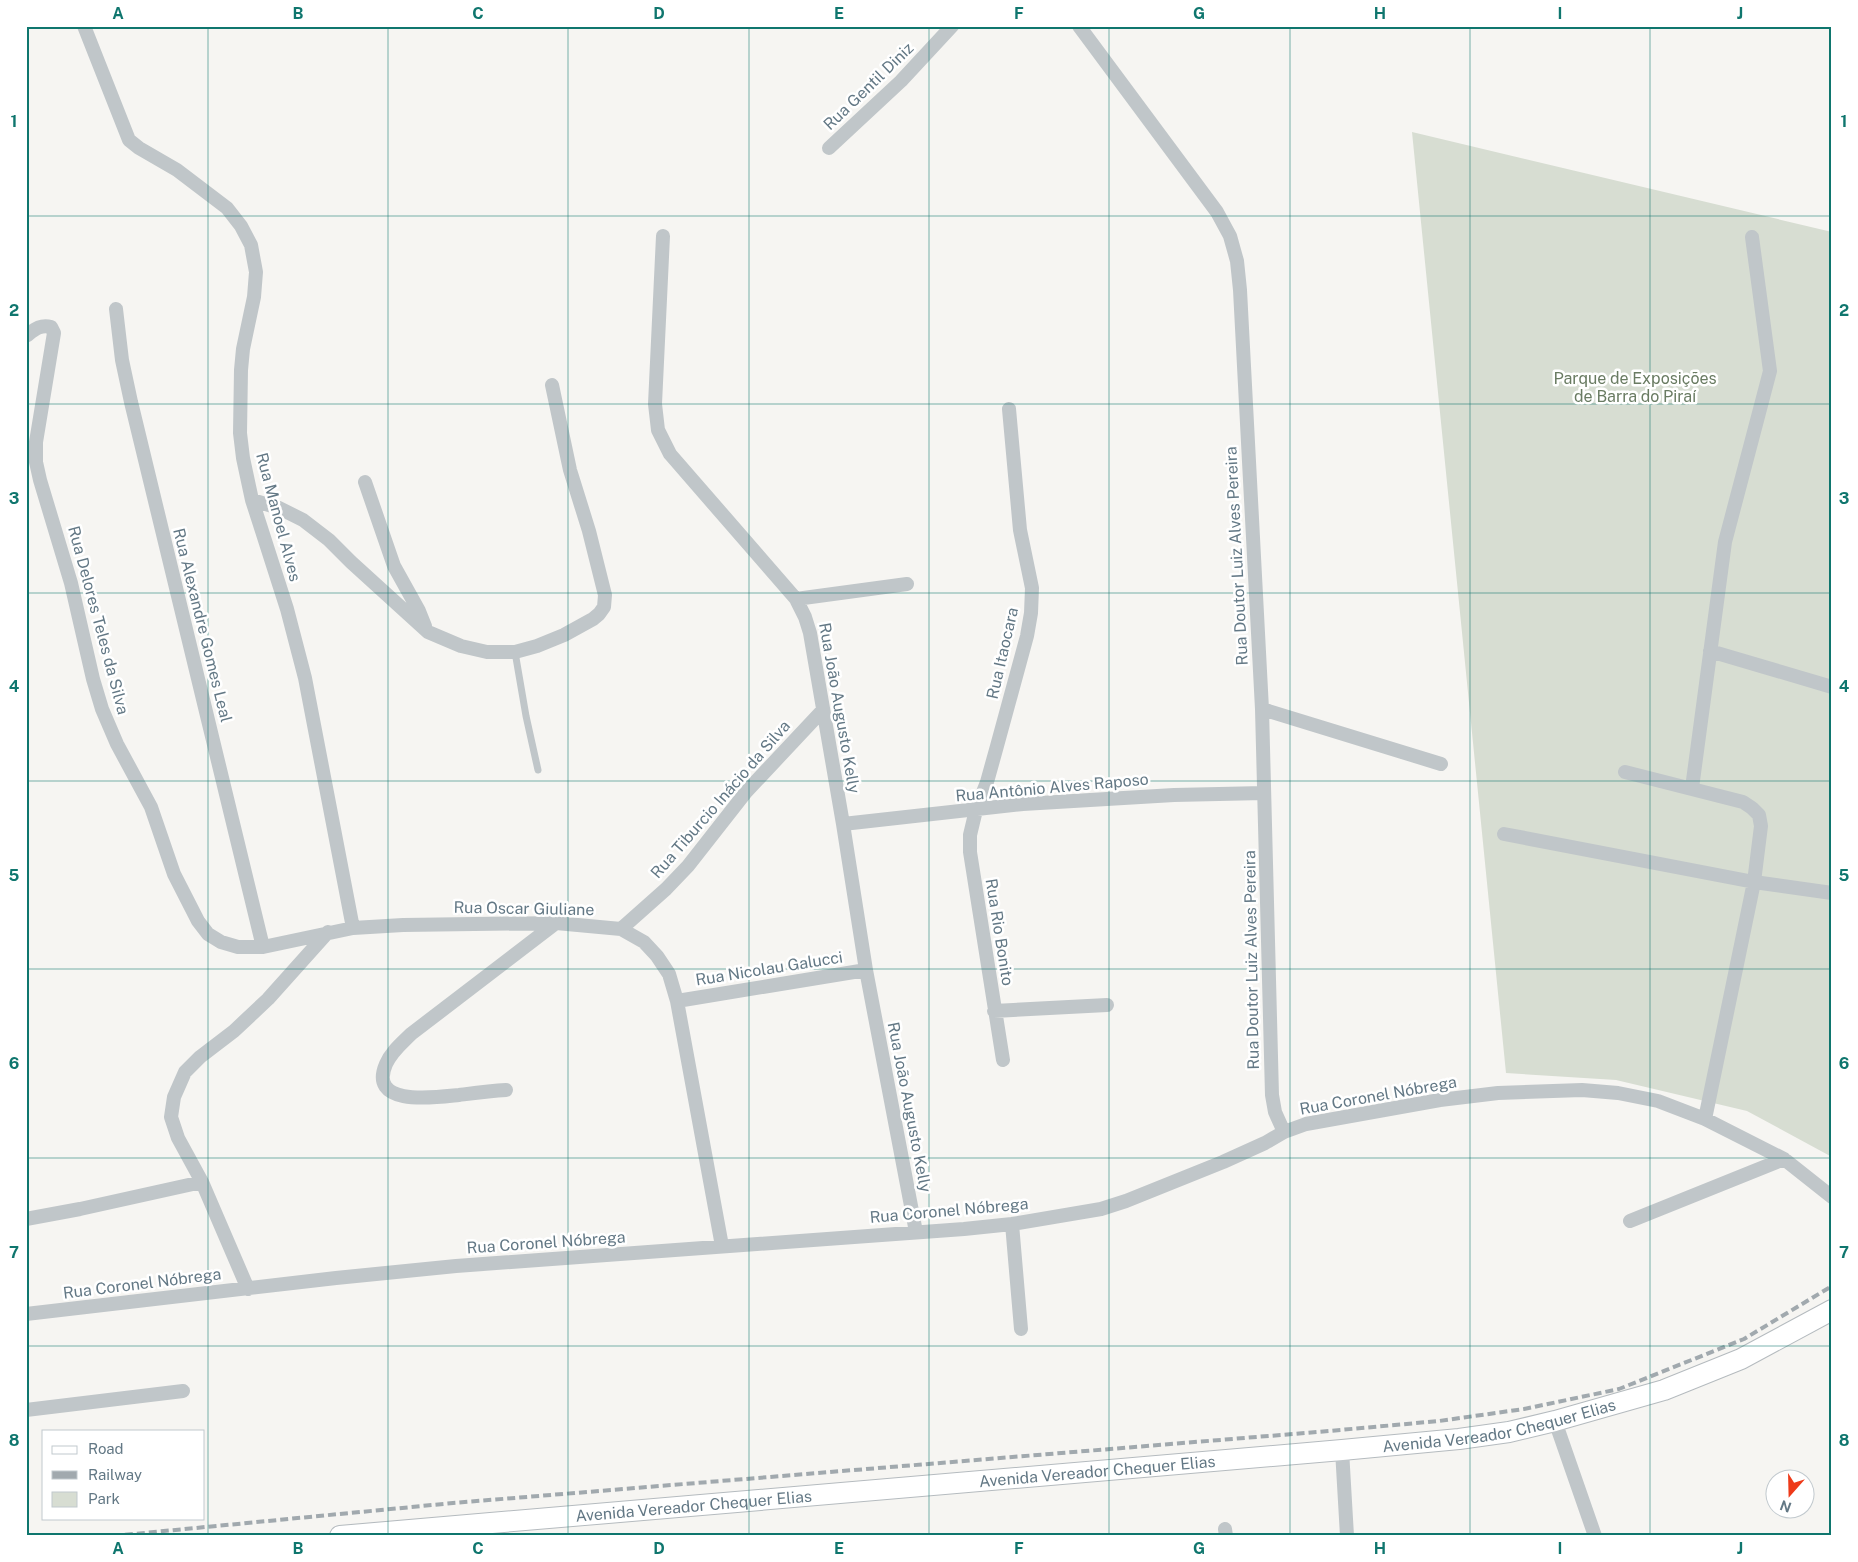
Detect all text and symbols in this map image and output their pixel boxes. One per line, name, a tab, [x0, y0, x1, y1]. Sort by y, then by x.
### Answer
text: A	[112, 4, 124, 23]
text: B	[293, 4, 304, 23]
text: C	[472, 4, 484, 23]
text: D	[653, 4, 665, 23]
text: E	[834, 4, 844, 23]
text: F	[1014, 4, 1024, 23]
text: G	[1193, 4, 1205, 23]
text: H	[1374, 4, 1386, 23]
text: I	[1558, 4, 1562, 23]
text: J	[1737, 4, 1743, 23]
street label: Rua Gentil Diniz	[819, 39, 917, 134]
text: 1	[11, 112, 17, 131]
text: 1	[1841, 112, 1847, 131]
text: 2	[9, 301, 19, 320]
text: 2	[1839, 301, 1849, 320]
park label: Parque de Exposições de Barra do Piraí	[1553, 369, 1717, 406]
street label: Rua Doutor Luiz Alves Pereira	[1221, 446, 1252, 666]
street label: Rua Manoel Alves	[252, 451, 305, 584]
text: 3	[9, 489, 19, 508]
text: 3	[1839, 489, 1849, 508]
street label: Rua Delores Teles da Silva	[64, 524, 133, 716]
street label: Rua Alexandre Gomes Leal	[169, 526, 236, 724]
street label: Rua Itaocara	[983, 605, 1022, 701]
street label: Rua João Augusto Kelly	[815, 621, 864, 795]
text: 4	[9, 677, 20, 696]
text: 4	[1839, 677, 1850, 696]
street label: Rua Tiburcio Inácio da Silva	[647, 717, 794, 882]
street label: Rua Antônio Alves Raposo	[955, 770, 1149, 805]
street label: Rua Doutor Luiz Alves Pereira	[1240, 850, 1263, 1070]
text: 5	[9, 866, 20, 885]
text: 5	[1839, 866, 1850, 885]
street label: Rua Rio Bonito	[982, 877, 1017, 987]
street label: Rua Oscar Giuliane	[453, 898, 595, 919]
street label: Rua Nicolau Galucci	[694, 947, 844, 990]
street label: Rua João Augusto Kelly	[884, 1020, 935, 1194]
text: 6	[9, 1054, 19, 1073]
text: 6	[1839, 1054, 1849, 1073]
street label: Rua Coronel Nóbrega	[1298, 1072, 1458, 1119]
street label: Rua Coronel Nóbrega	[869, 1194, 1029, 1227]
street label: Rua Coronel Nóbrega	[466, 1227, 626, 1258]
text: 7	[9, 1243, 19, 1262]
text: 7	[1839, 1243, 1849, 1262]
street label: Rua Coronel Nóbrega	[62, 1264, 222, 1303]
street label: Avenida Vereador Chequer Elias	[1382, 1395, 1618, 1456]
legend	[42, 1430, 205, 1520]
text: 8	[9, 1431, 20, 1450]
text: 8	[1839, 1431, 1850, 1450]
text: Road	[88, 1440, 124, 1457]
street label: Avenida Vereador Chequer Elias	[978, 1452, 1216, 1491]
text: Railway	[88, 1466, 142, 1483]
north arrow	[1766, 1470, 1816, 1520]
street label: Avenida Vereador Chequer Elias	[575, 1487, 813, 1526]
text: Park	[88, 1490, 120, 1507]
text: N	[1778, 1497, 1793, 1516]
text: A	[112, 1539, 124, 1558]
text: B	[293, 1539, 304, 1558]
text: C	[472, 1539, 484, 1558]
text: D	[653, 1539, 665, 1558]
text: E	[834, 1539, 844, 1558]
text: F	[1014, 1539, 1024, 1558]
text: G	[1193, 1539, 1205, 1558]
text: H	[1374, 1539, 1386, 1558]
text: I	[1558, 1539, 1562, 1558]
text: J	[1737, 1539, 1743, 1558]

